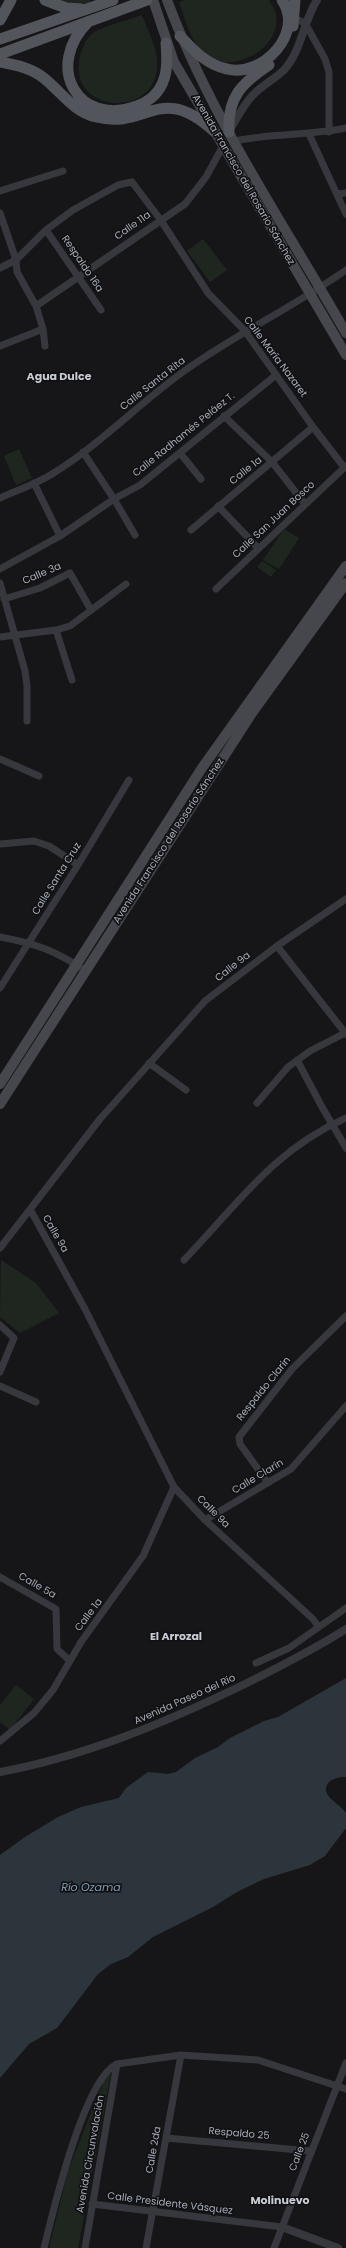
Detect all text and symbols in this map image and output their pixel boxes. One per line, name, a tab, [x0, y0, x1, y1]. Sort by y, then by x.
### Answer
street label: Avenida Francisco del Rosario Sánchez	[189, 93, 297, 267]
street label: Calle 11a	[113, 209, 153, 243]
street label: Respaldo 16a	[59, 233, 105, 295]
street label: Calle María Nazaret	[241, 314, 309, 400]
street label: Calle Santa Rita	[118, 355, 188, 413]
district label: Agua Dulce	[27, 370, 91, 384]
street label: Calle Radhamés Peláez T.	[131, 390, 237, 480]
street label: Calle 1a	[227, 454, 265, 488]
street label: Calle San Juan Bosco	[231, 479, 317, 561]
street label: Calle 3a	[21, 560, 63, 588]
street label: Avenida Francisco del Rosario Sánchez	[111, 756, 227, 926]
street label: Calle Santa Cruz	[30, 841, 84, 917]
street label: Calle 9a	[213, 950, 253, 984]
street label: Calle 9a	[39, 1213, 71, 1255]
street label: Respaldo Clarin	[235, 1355, 293, 1423]
street label: Calle Clarín	[230, 1457, 286, 1497]
street label: Calle 9a	[194, 1493, 232, 1531]
street label: Calle 5a	[16, 1570, 58, 1602]
street label: Calle 1a	[73, 1596, 105, 1634]
district label: El Arrozal	[150, 1630, 202, 1644]
street label: Avenida Paseo del Río	[132, 1672, 238, 1728]
water label: Río Ozama	[61, 1881, 121, 1895]
street label: Avenida Circunvalación	[75, 2094, 107, 2214]
street label: Respaldo 25	[208, 2125, 270, 2143]
street label: Calle 2da	[144, 2126, 164, 2174]
street label: Calle 25	[287, 2131, 313, 2173]
street label: Calle Presidente Vásquez	[107, 2190, 233, 2218]
district label: Molinuevo	[250, 2194, 310, 2208]

